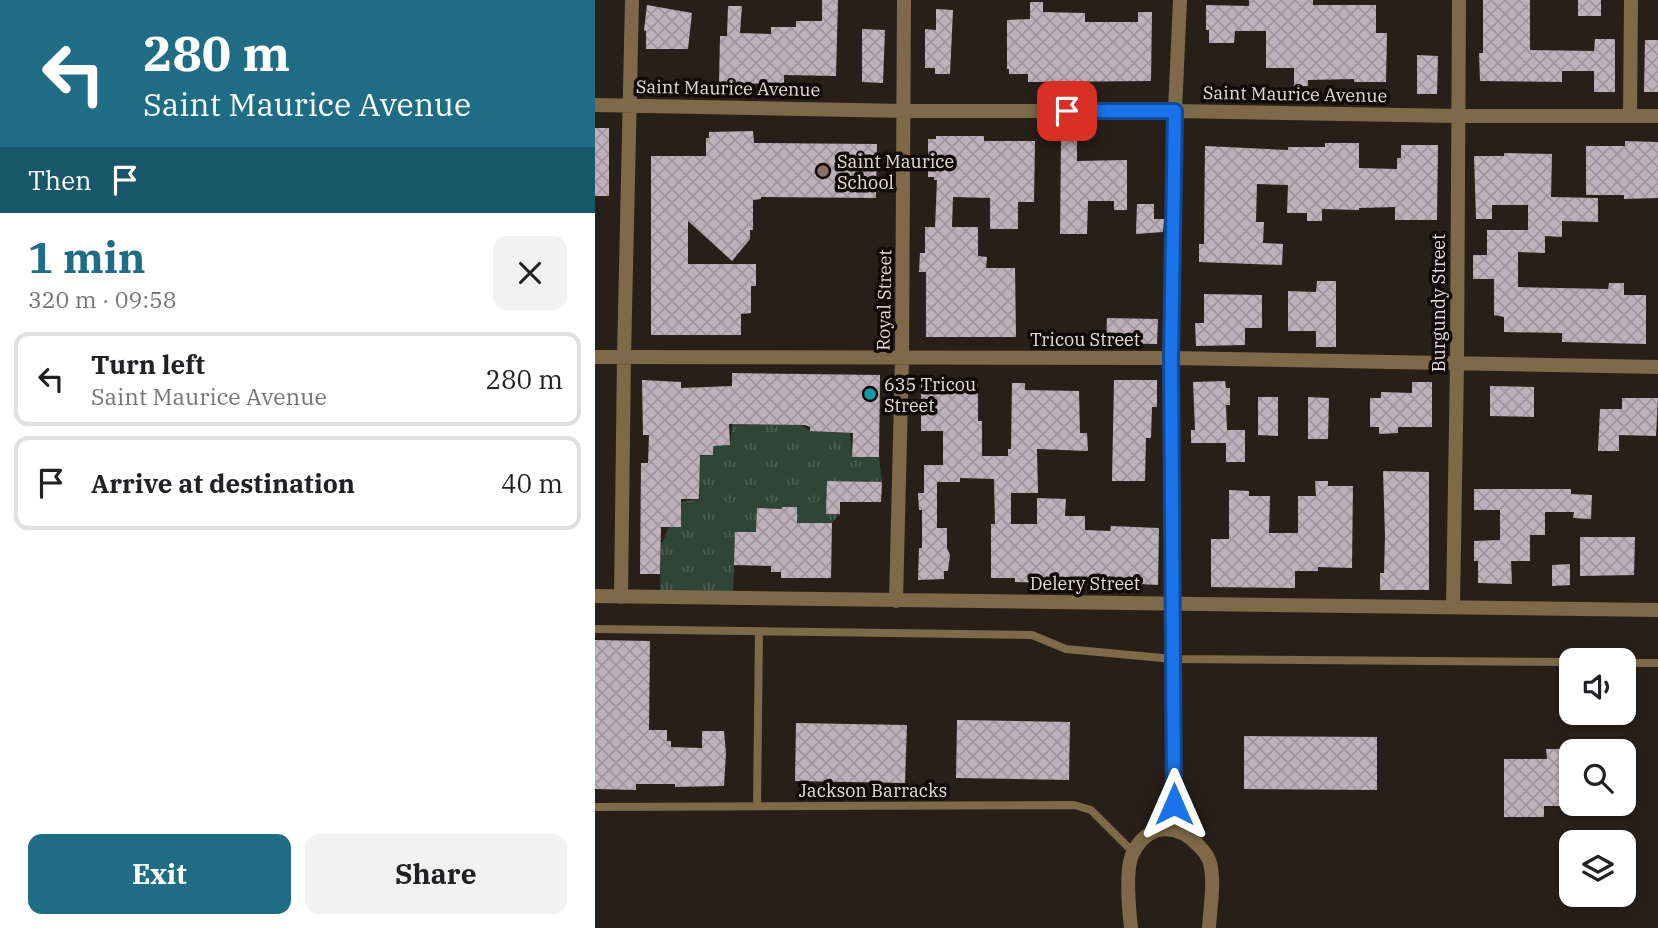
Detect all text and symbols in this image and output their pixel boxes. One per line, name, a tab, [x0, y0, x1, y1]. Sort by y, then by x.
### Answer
text: 280 m	[143, 21, 290, 84]
icon: left	[28, 28, 119, 119]
street label: Saint Maurice Avenue	[636, 75, 820, 101]
pin	[1037, 81, 1097, 141]
street label: Saint Maurice Avenue	[1203, 81, 1387, 107]
text: Saint Maurice Avenue	[143, 83, 471, 125]
icon: arrive	[1048, 92, 1086, 130]
place label: Saint Maurice School	[837, 150, 954, 194]
icon: arrive	[106, 161, 144, 199]
text: Then	[28, 163, 92, 197]
marker: Saint Maurice School	[815, 163, 831, 179]
text: 1 min	[28, 230, 146, 285]
street label: Burgundy Street	[1427, 234, 1450, 372]
button: close	[493, 236, 567, 310]
street label: Royal Street	[872, 249, 896, 351]
text: 320 m · 09:58	[28, 284, 177, 314]
street label: Tricou Street	[1030, 328, 1140, 351]
text: Turn left	[91, 347, 205, 381]
icon: left	[32, 360, 70, 398]
text: 280 m	[485, 362, 563, 396]
place label: 635 Tricou Street	[884, 373, 976, 417]
text: Saint Maurice Avenue	[91, 381, 327, 411]
marker: 635 Tricou Street	[862, 386, 878, 402]
icon: arrive	[32, 464, 70, 502]
text: Arrive at destination	[91, 466, 355, 500]
text: 40 m	[501, 466, 563, 500]
street label: Delery Street	[1030, 572, 1140, 595]
map controls	[1559, 648, 1636, 907]
button: sound	[1559, 648, 1636, 725]
button: search	[1559, 739, 1636, 816]
position arrow	[1137, 767, 1211, 841]
street label: Jackson Barracks	[799, 779, 947, 802]
button: layers	[1559, 830, 1636, 907]
button: Exit	[28, 834, 291, 914]
button: Share	[305, 834, 567, 914]

